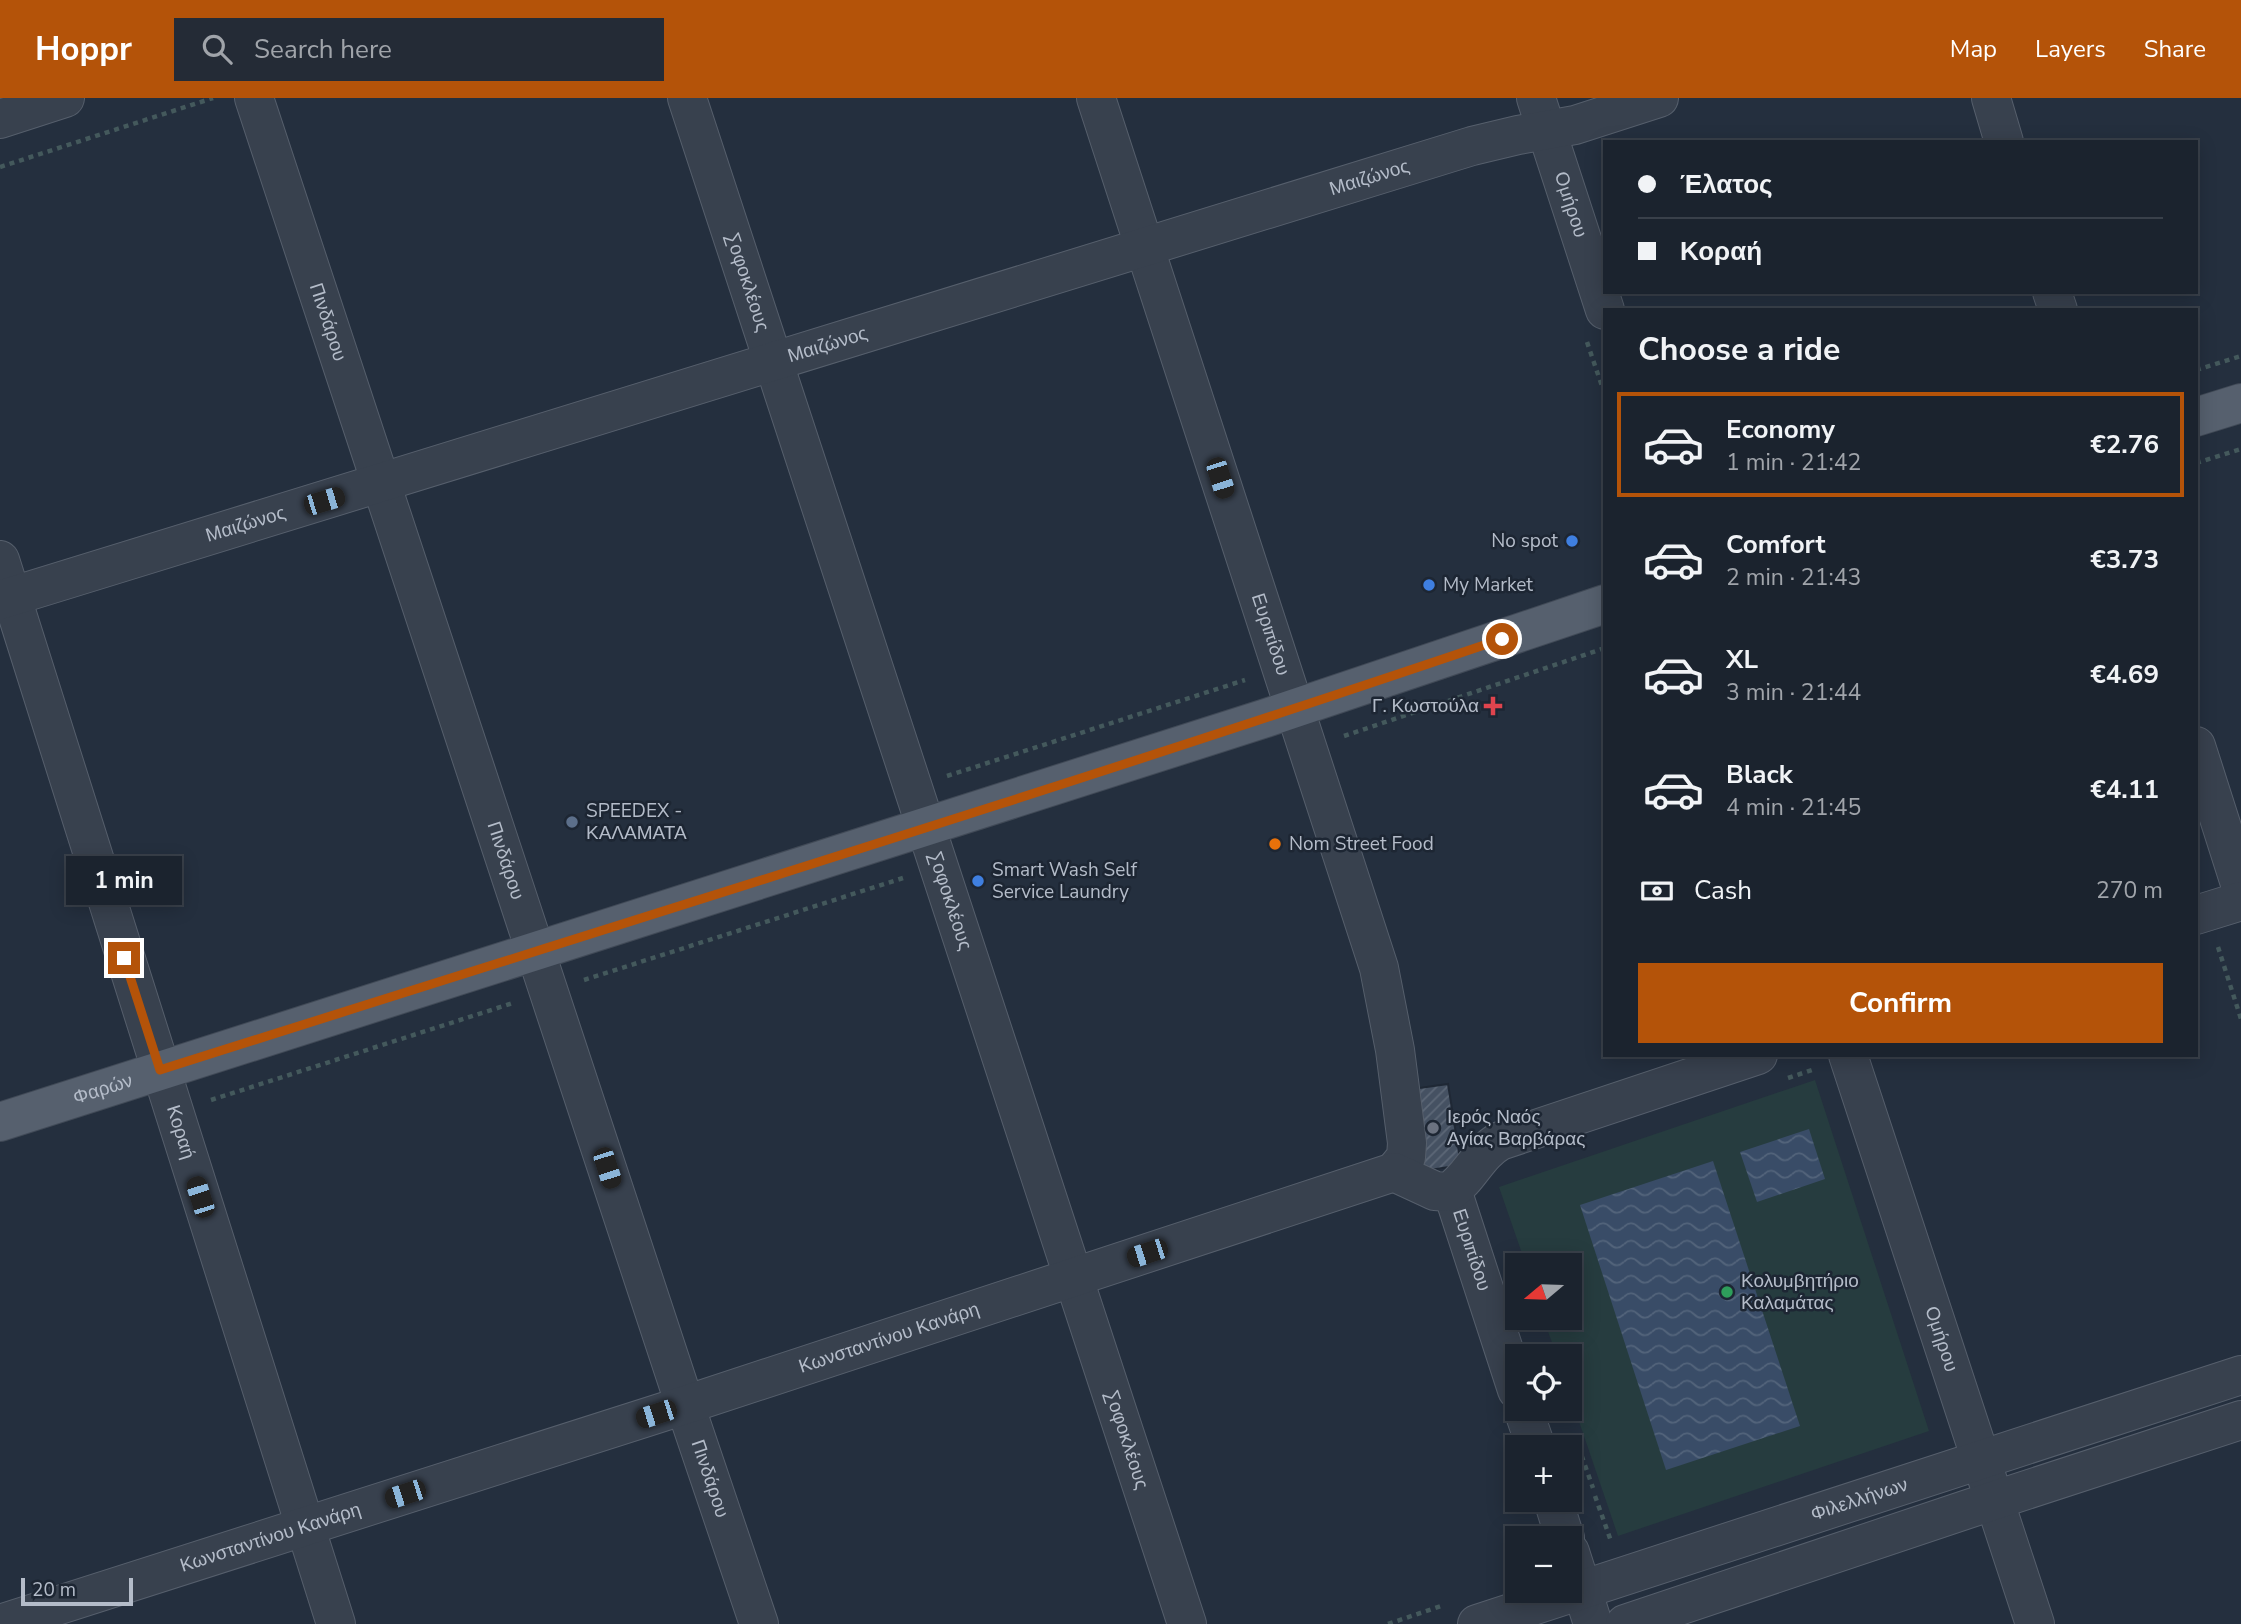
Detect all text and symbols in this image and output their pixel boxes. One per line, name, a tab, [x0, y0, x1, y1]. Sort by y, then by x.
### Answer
search box	[174, 18, 664, 81]
text: Hoppr	[35, 27, 132, 72]
icon: search	[198, 30, 236, 68]
text: Search here	[254, 32, 392, 67]
text: Map	[1950, 33, 1997, 65]
text: Layers	[2035, 33, 2106, 65]
text: Share	[2144, 33, 2206, 65]
street label: Μαιζώνος	[1326, 153, 1412, 202]
text: Έλατος	[1680, 167, 1773, 202]
street label: Ομήρου	[1548, 168, 1594, 241]
street label: Σοφοκλέους	[719, 230, 776, 335]
text: Κοραή	[1680, 234, 1762, 269]
street label: Πινδάρου	[303, 280, 353, 365]
street label: Μαιζώνος	[784, 320, 871, 369]
text: Choose a ride	[1638, 328, 1840, 371]
text: Economy	[1726, 412, 1835, 447]
icon: car	[1642, 413, 1705, 476]
text: €2.76	[2090, 427, 2159, 462]
text: 1 min · 21:42	[1726, 447, 1861, 478]
car	[1204, 455, 1237, 501]
car	[301, 485, 348, 517]
street label: Μαιζώνος	[202, 500, 289, 549]
text: Comfort	[1726, 527, 1826, 562]
place label: No spot	[1491, 528, 1558, 554]
icon: car	[1642, 528, 1705, 591]
marker: No spot	[1564, 533, 1580, 549]
text: €3.73	[2090, 542, 2159, 577]
text: 2 min · 21:43	[1726, 562, 1861, 593]
place label: My Market	[1443, 572, 1533, 598]
marker: My Market	[1421, 577, 1437, 593]
street label: Ευριπίδου	[1245, 590, 1296, 679]
route start	[1486, 623, 1518, 655]
text: XL	[1726, 642, 1758, 677]
icon: car	[1642, 643, 1705, 706]
text: €4.69	[2090, 657, 2159, 692]
text: 3 min · 21:44	[1726, 677, 1861, 708]
place label: Γ. Κωστούλα	[1372, 693, 1479, 719]
marker: Γ. Κωστούλα	[1485, 698, 1501, 714]
text: Black	[1726, 757, 1793, 792]
icon: car	[1642, 758, 1705, 821]
text: €4.11	[2090, 772, 2159, 807]
text: 4 min · 21:45	[1726, 792, 1861, 823]
place label: SPEEDEX - ΚΑΛΑΜΑΤΑ	[586, 798, 687, 846]
marker: SPEEDEX - ΚΑΛΑΜΑΤΑ	[564, 814, 580, 830]
street label: Πινδάρου	[480, 818, 530, 903]
place label: Nom Street Food	[1289, 831, 1434, 857]
marker: Nom Street Food	[1267, 836, 1283, 852]
street label: Σοφοκλέους	[922, 848, 978, 954]
callout: 1 min	[66, 856, 182, 906]
place label: Smart Wash Self Service Laundry	[992, 857, 1138, 905]
text: 1 min	[94, 865, 154, 896]
icon: cash	[1638, 872, 1676, 910]
marker: Smart Wash Self Service Laundry	[970, 873, 986, 889]
text: Cash	[1694, 873, 1752, 908]
text: 270 m	[2096, 875, 2163, 906]
route end	[108, 942, 140, 974]
button: Confirm	[1638, 963, 2163, 1043]
street label: Φαρών	[70, 1067, 136, 1111]
street label: Κοραή	[160, 1102, 201, 1162]
place label: Ιερός Ναός Αγίας Βαρβάρας	[1447, 1104, 1585, 1152]
marker: Ιερός Ναός Αγίας Βαρβάρας	[1425, 1120, 1441, 1136]
car	[591, 1145, 624, 1191]
car	[184, 1174, 217, 1220]
street label: Ευριπίδου	[1446, 1205, 1497, 1294]
car	[1124, 1237, 1171, 1269]
north arrow	[1505, 1253, 1582, 1330]
map controls	[1505, 1253, 1582, 1603]
place label: Κολυμβητήριο Καλαμάτας	[1741, 1268, 1859, 1316]
marker: Κολυμβητήριο Καλαμάτας	[1719, 1284, 1735, 1300]
street label: Κωνσταντίνου Κανάρη	[795, 1296, 983, 1380]
street label: Ομήρου	[1918, 1303, 1964, 1375]
button: locate	[1505, 1344, 1582, 1421]
street label: Σοφοκλέους	[1098, 1387, 1155, 1493]
car	[633, 1398, 680, 1430]
button: +	[1505, 1435, 1582, 1512]
street label: Πινδάρου	[685, 1436, 735, 1521]
street label: Φιλελλήνων	[1807, 1471, 1911, 1527]
car	[382, 1478, 429, 1510]
street label: Κωνσταντίνου Κανάρη	[177, 1496, 364, 1579]
button: −	[1505, 1526, 1582, 1603]
scale bar	[21, 1575, 133, 1607]
text: 20 m	[32, 1577, 76, 1603]

